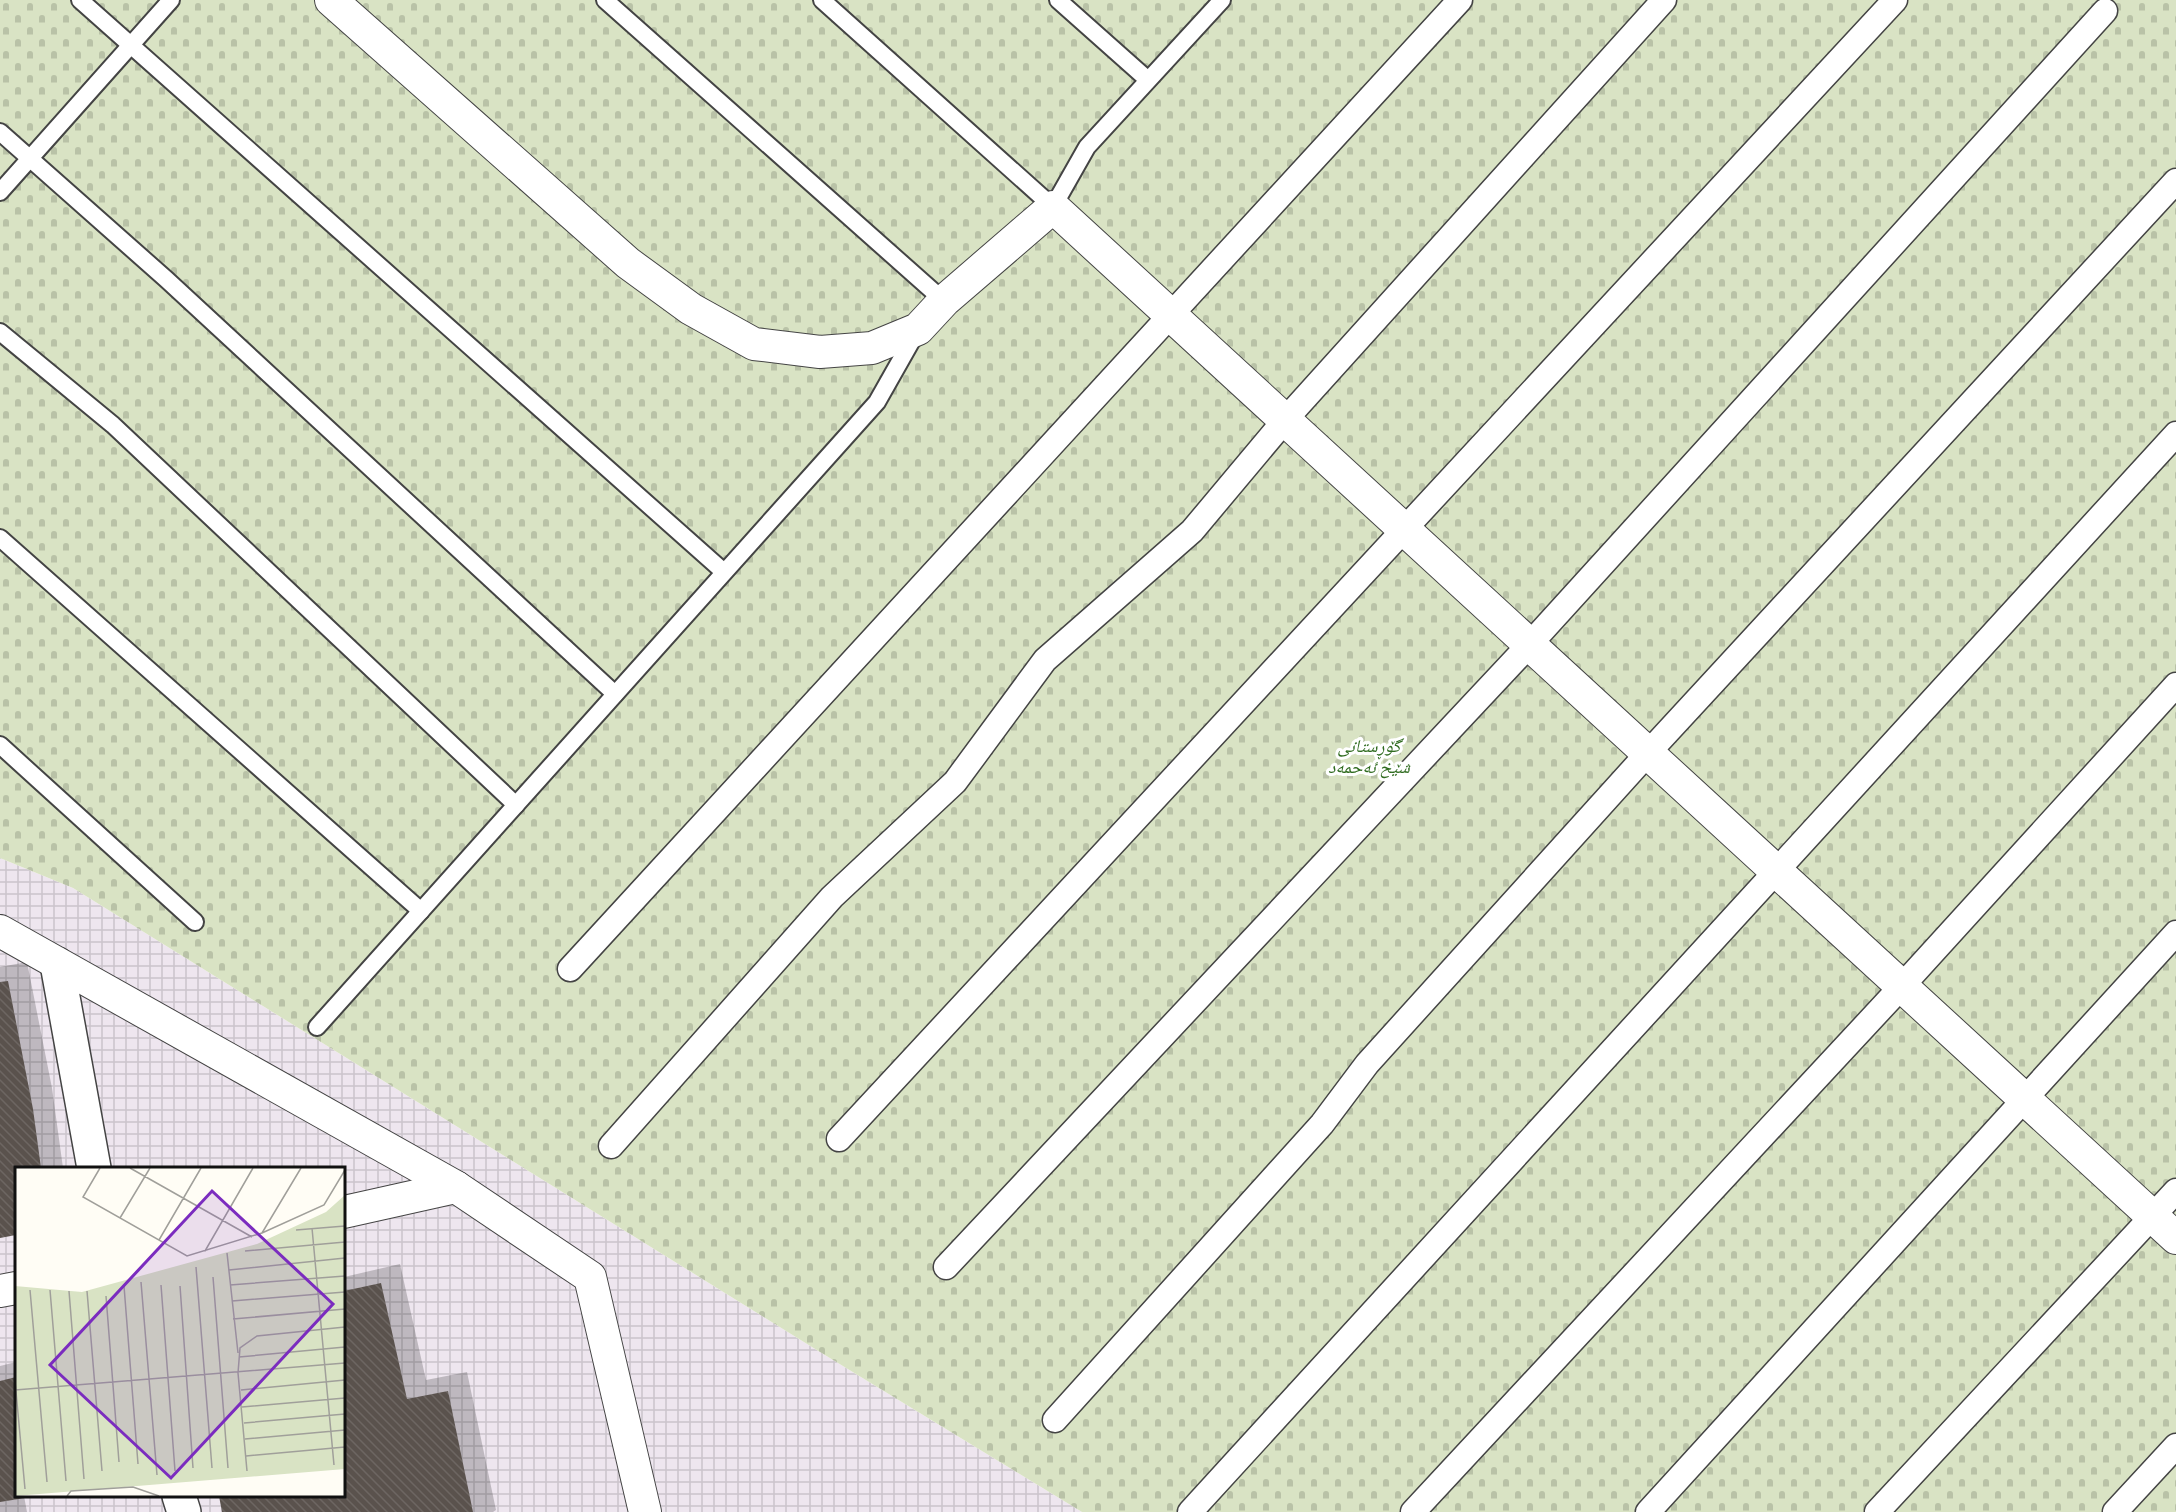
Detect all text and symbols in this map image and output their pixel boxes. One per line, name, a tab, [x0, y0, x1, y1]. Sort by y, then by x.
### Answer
park label: گۆڕستانی شێخ ئەحمەد	[1328, 735, 1411, 779]
inset map	[15, 1167, 345, 1497]

